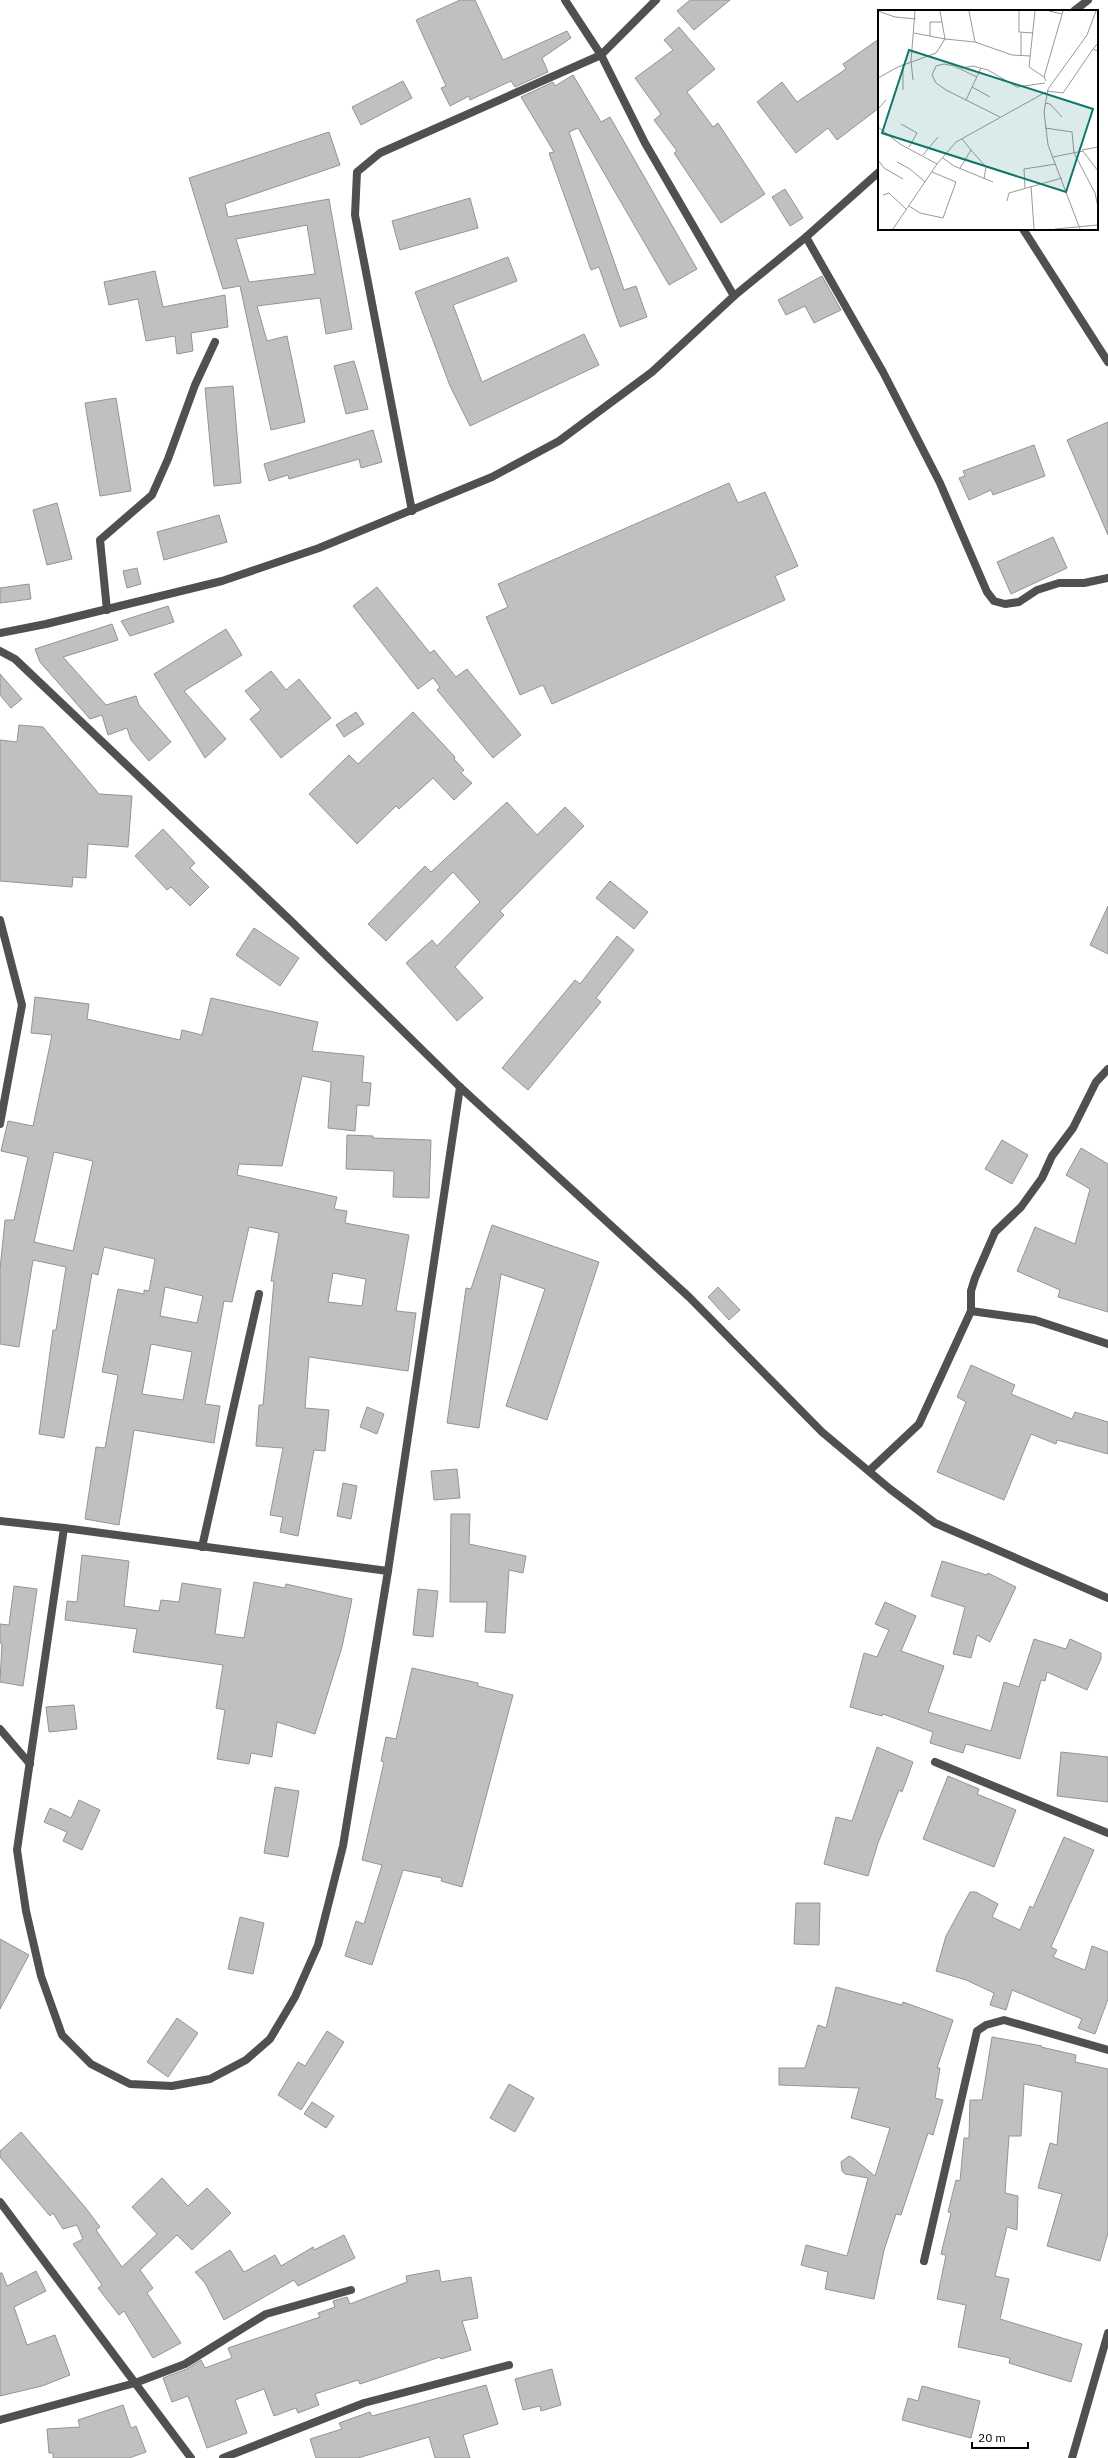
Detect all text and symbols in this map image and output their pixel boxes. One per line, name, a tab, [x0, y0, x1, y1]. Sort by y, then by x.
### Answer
inset map	[878, 10, 1098, 230]
scale bar	[972, 2424, 1028, 2450]
text: 20 m	[978, 2430, 1006, 2445]

